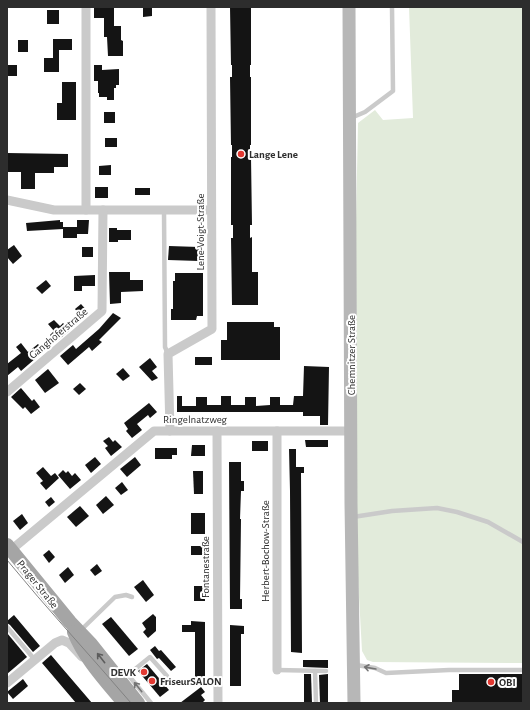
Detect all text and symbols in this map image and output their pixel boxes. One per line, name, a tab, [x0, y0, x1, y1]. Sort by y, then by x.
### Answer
marker: Lange Lene	[236, 149, 246, 159]
place label: Lange Lene	[249, 149, 298, 160]
street label: Lene-Voigt-Straße	[195, 194, 206, 271]
street label: Ganghoferstraße	[27, 306, 90, 361]
street label: Chemnitzer Straße	[346, 315, 357, 395]
street label: Ringelnatzweg	[163, 414, 228, 425]
street label: Herbert-Bochow-Straße	[260, 500, 271, 602]
street label: Fontanestraße	[200, 536, 211, 598]
street label: Prager Straße	[15, 558, 60, 610]
one-way arrow	[97, 652, 106, 663]
one-way arrow	[364, 663, 377, 671]
place label: DEVK	[110, 667, 137, 678]
marker: DEVK	[139, 667, 149, 677]
marker: FriseurSALON	[147, 676, 157, 686]
place label: FriseurSALON	[160, 676, 222, 687]
marker: OBI	[486, 677, 496, 687]
place label: OBI	[499, 677, 516, 688]
one-way arrow	[133, 682, 142, 692]

